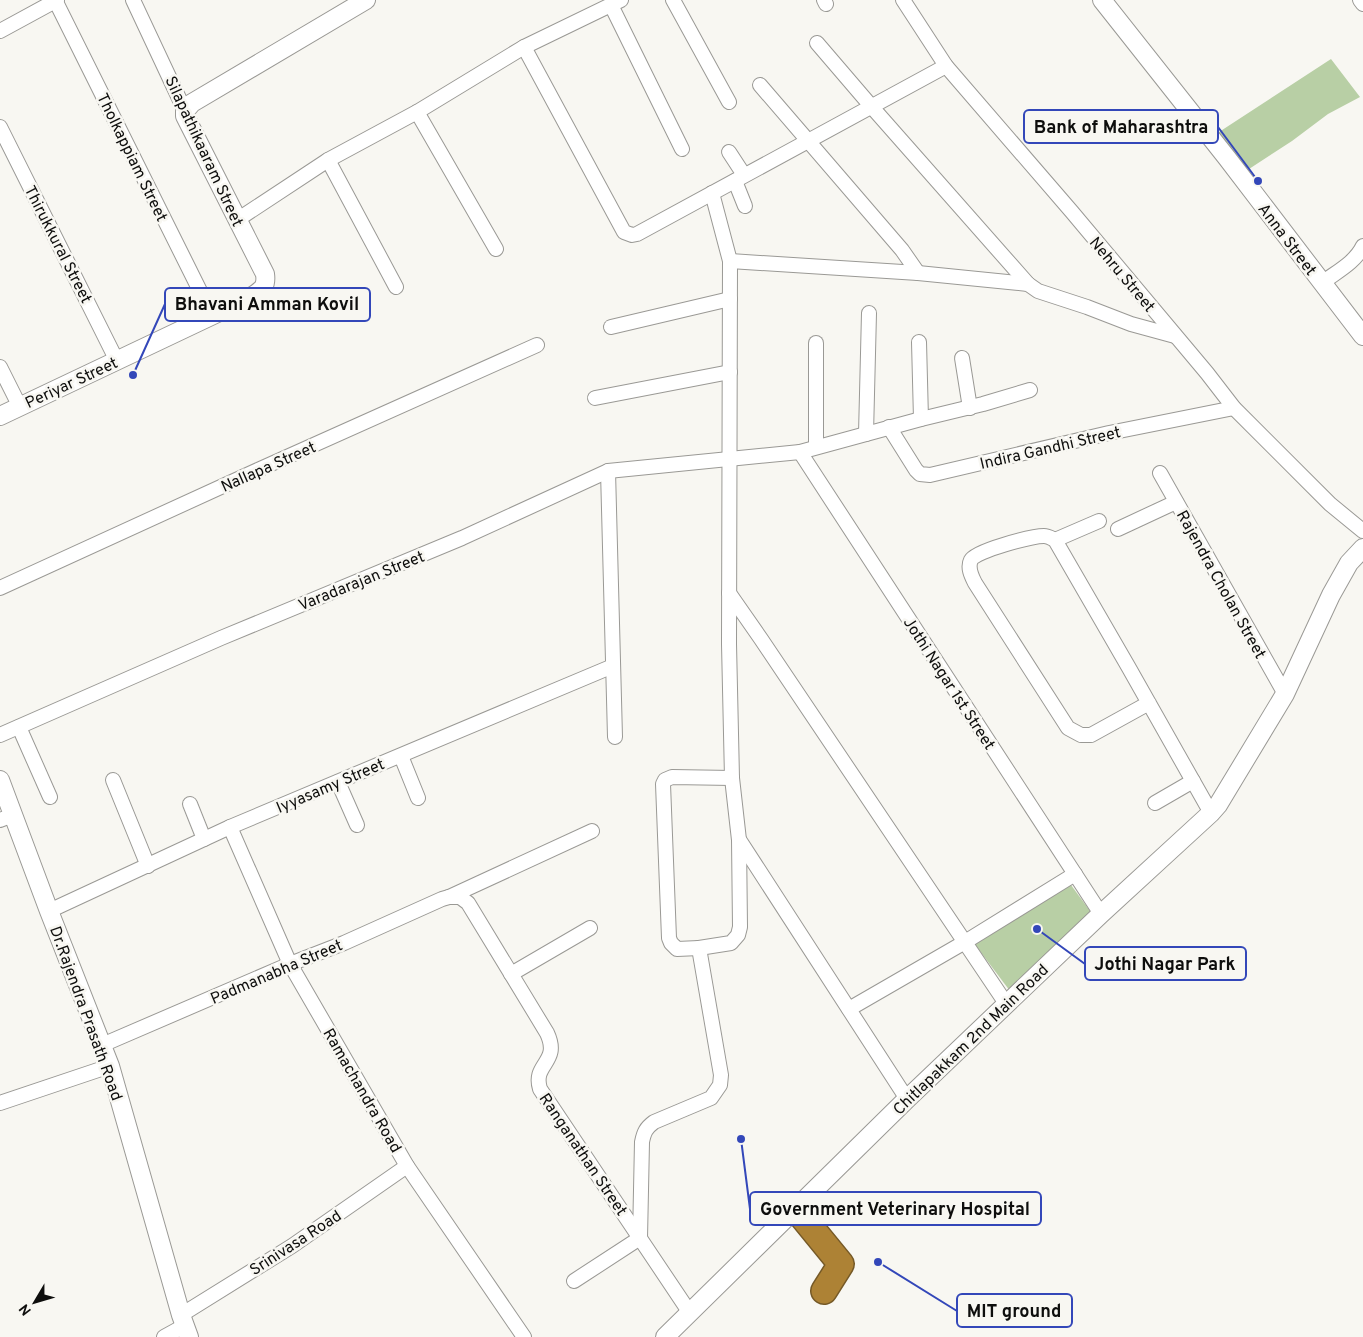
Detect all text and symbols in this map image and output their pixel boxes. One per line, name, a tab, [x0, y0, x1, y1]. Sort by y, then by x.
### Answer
street label: Silapathikaaram Street	[160, 73, 247, 230]
street label: Tholkappiam Street	[91, 90, 171, 225]
callout: Bank of Maharashtra	[1024, 110, 1218, 143]
text: Bank of Maharashtra	[1034, 117, 1208, 140]
street label: Thirukkural Street	[19, 183, 96, 307]
street label: Anna Street	[1253, 200, 1320, 280]
street label: Nehru Street	[1084, 234, 1159, 317]
callout: Bhavani Amman Kovil	[165, 288, 370, 321]
text: Bhavani Amman Kovil	[175, 294, 359, 317]
street label: Periyar Street	[22, 354, 121, 414]
street label: Indira Gandhi Street	[978, 423, 1123, 475]
street label: Nallapa Street	[218, 438, 319, 498]
street label: Rajendra Cholan Street	[1171, 507, 1269, 663]
street label: Varadarajan Street	[296, 547, 428, 616]
street label: Jothi Nagar 1st Street	[898, 614, 999, 754]
street label: Iyyasamy Street	[274, 755, 388, 819]
street label: Dr.Rajendra Prasath Road	[44, 924, 126, 1104]
street label: Padmanabha Street	[208, 936, 346, 1010]
callout: Jothi Nagar Park	[1085, 947, 1246, 980]
text: Jothi Nagar Park	[1094, 954, 1236, 977]
street label: Chitlapakkam 2nd Main Road	[889, 961, 1053, 1120]
street label: Ramachandra Road	[317, 1025, 405, 1157]
street label: Ranganathan Street	[534, 1090, 631, 1220]
callout: Government Veterinary Hospital	[750, 1192, 1041, 1225]
text: Government Veterinary Hospital	[760, 1199, 1030, 1222]
street label: Srinivasa Road	[246, 1207, 346, 1281]
north arrow	[10, 1277, 60, 1327]
callout: MIT ground	[957, 1294, 1072, 1327]
text: N	[16, 1300, 36, 1318]
text: MIT ground	[967, 1301, 1061, 1324]

